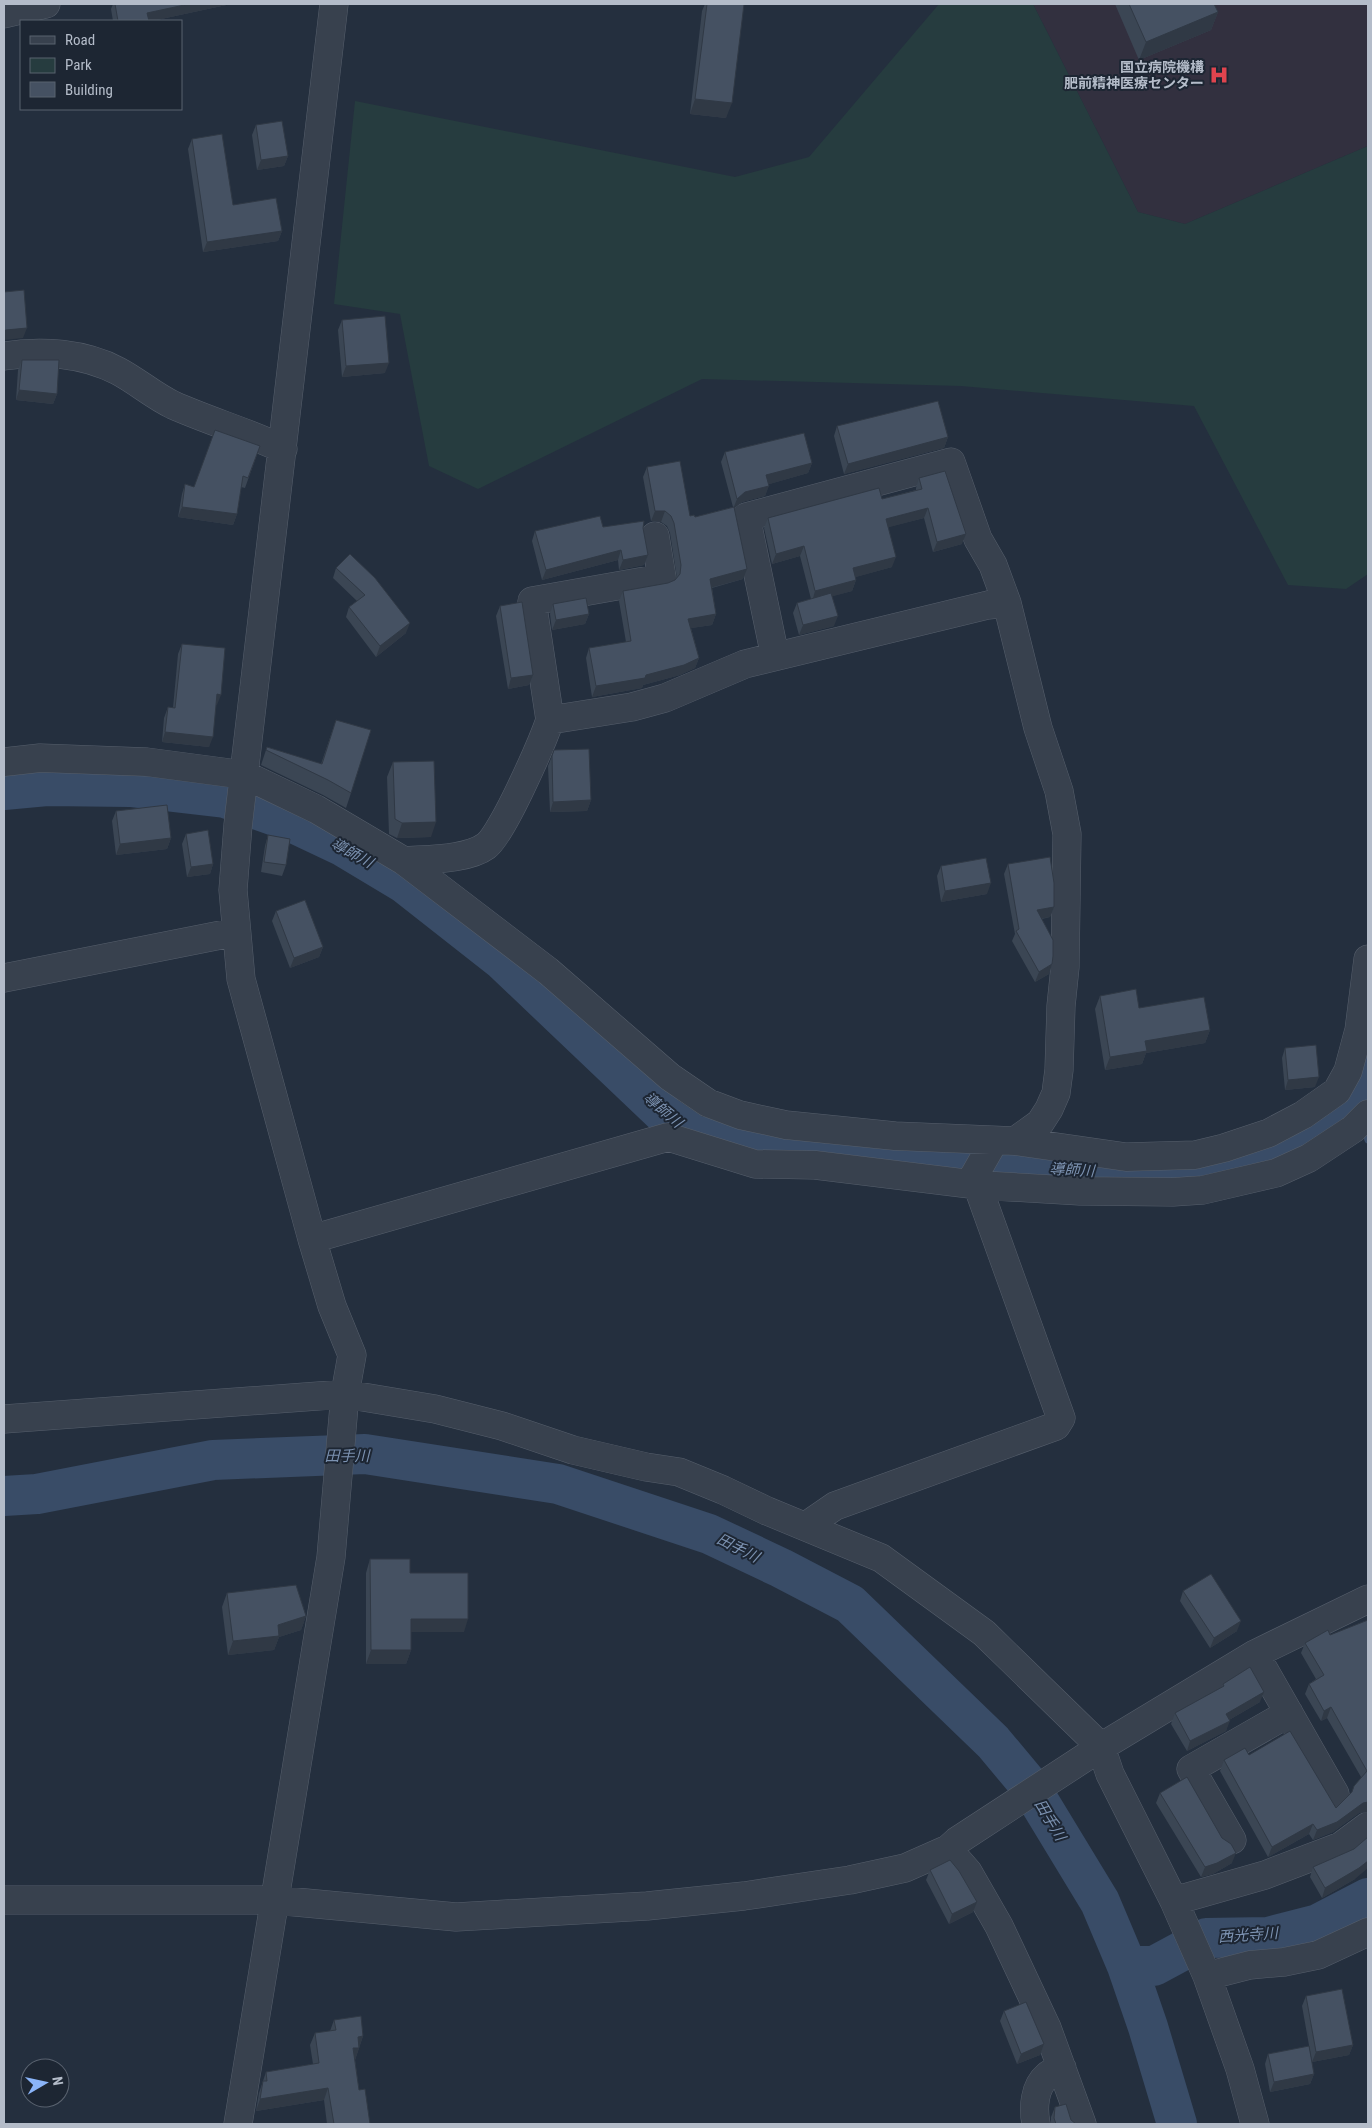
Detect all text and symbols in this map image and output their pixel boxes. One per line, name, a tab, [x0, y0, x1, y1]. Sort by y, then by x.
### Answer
legend	[20, 20, 182, 110]
text: Road	[65, 31, 95, 49]
text: Park	[65, 56, 92, 74]
place label: 国立病院機構 肥前精神医療センター	[1064, 59, 1204, 91]
hospital icon: 国立病院機構 肥前精神医療センター	[1208, 64, 1230, 86]
text: Building	[65, 81, 113, 99]
water label: 導師川	[328, 834, 378, 873]
water label: 導師川	[640, 1089, 688, 1133]
water label: 導師川	[1049, 1160, 1097, 1180]
water label: 田手川	[324, 1447, 371, 1465]
water label: 田手川	[714, 1530, 764, 1567]
water label: 田手川	[1031, 1796, 1070, 1846]
water label: 西光寺川	[1217, 1924, 1281, 1946]
north arrow	[20, 2058, 70, 2108]
text: N	[49, 2075, 66, 2086]

